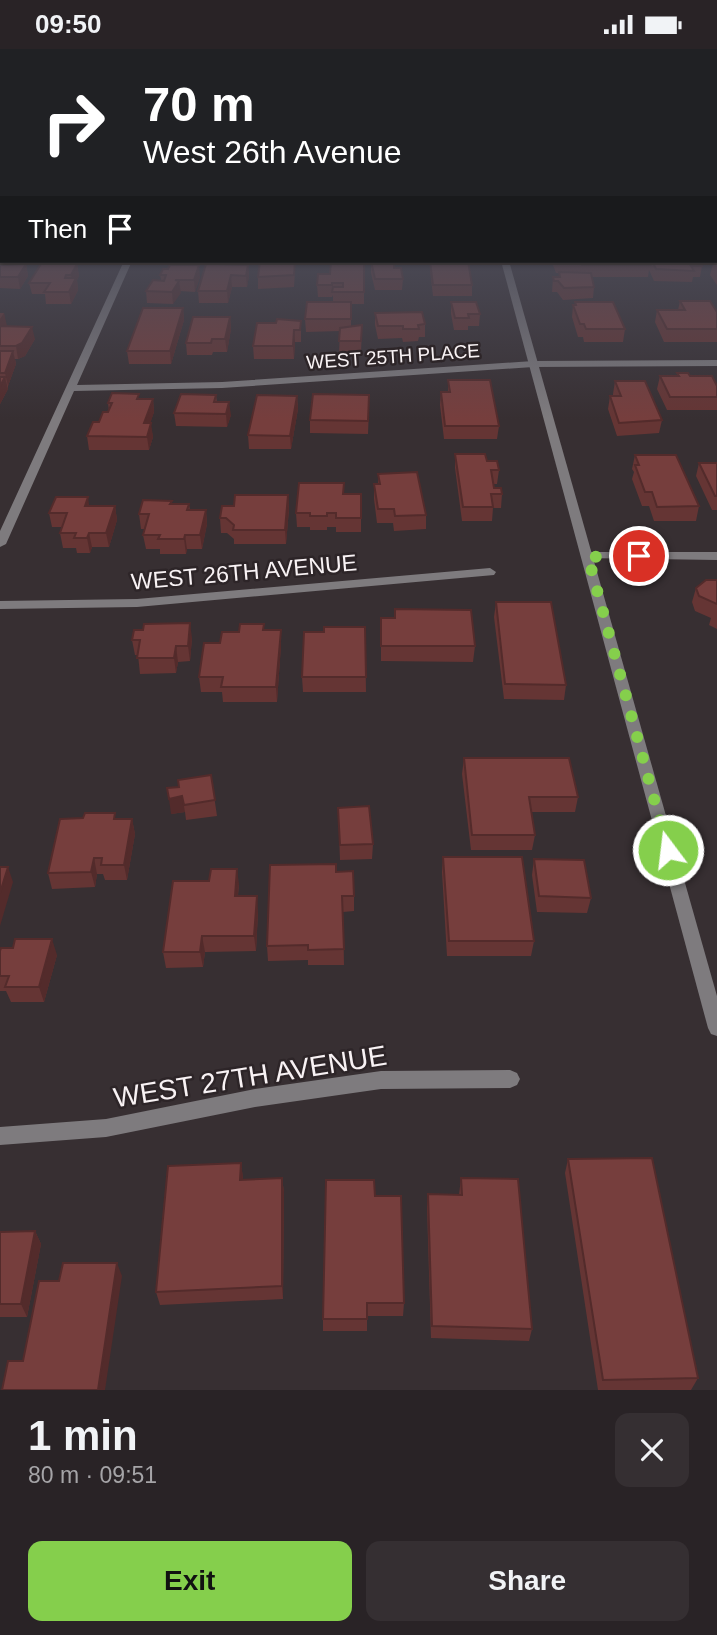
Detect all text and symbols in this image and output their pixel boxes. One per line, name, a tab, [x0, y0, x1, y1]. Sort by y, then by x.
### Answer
text: 09:50	[35, 9, 102, 39]
icon: right	[28, 77, 119, 168]
text: 70 m	[143, 77, 255, 131]
text: West 26th Avenue	[143, 134, 402, 170]
icon: arrive	[101, 210, 139, 248]
text: Then	[28, 214, 87, 244]
street label: WEST 25TH PLACE	[306, 340, 480, 373]
pin	[609, 526, 669, 586]
icon: arrive	[620, 537, 658, 575]
street label: WEST 26TH AVENUE	[130, 549, 358, 595]
position arrow	[631, 813, 705, 887]
street label: WEST 27TH AVENUE	[111, 1040, 389, 1113]
text: 1 min	[28, 1412, 138, 1459]
button: close	[615, 1413, 689, 1487]
text: 80 m · 09:51	[28, 1462, 157, 1488]
button: Exit	[28, 1541, 352, 1621]
button: Share	[366, 1541, 689, 1621]

